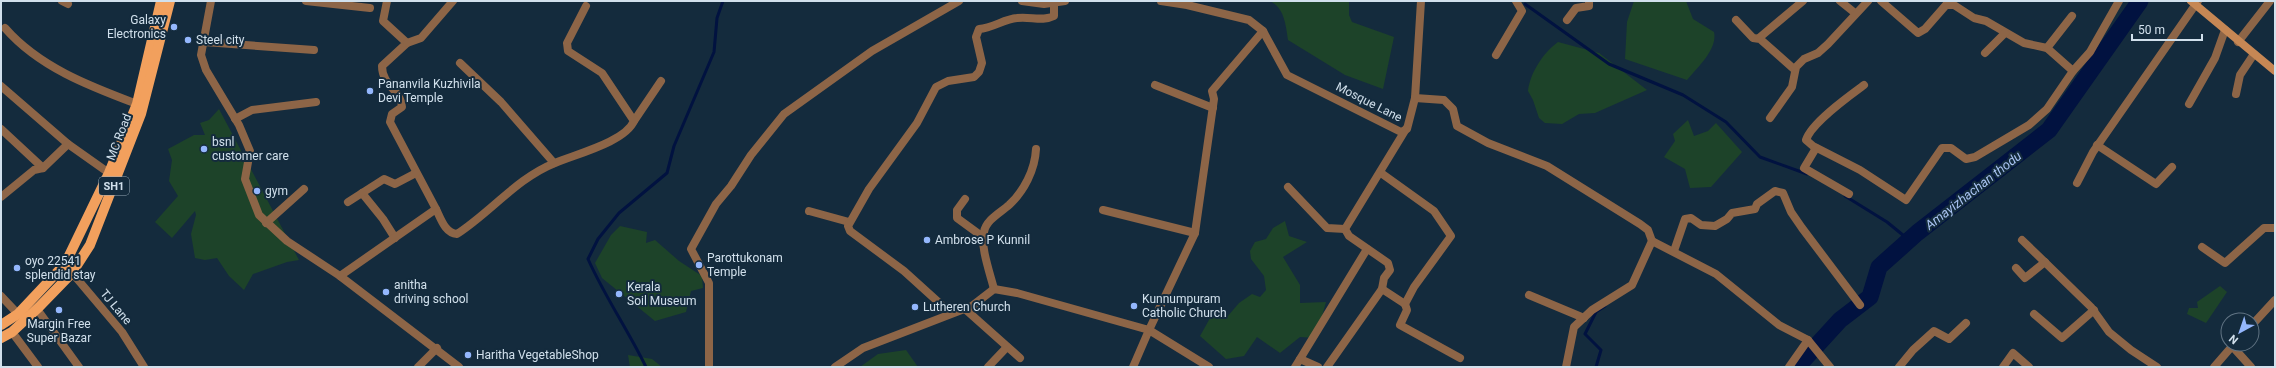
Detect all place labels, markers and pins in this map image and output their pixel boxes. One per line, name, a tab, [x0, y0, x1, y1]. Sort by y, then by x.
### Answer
place label: Galaxy Electronics	[107, 13, 166, 41]
marker: Galaxy Electronics	[169, 22, 179, 32]
place label: Steel city	[196, 33, 245, 47]
marker: Steel city	[183, 35, 193, 45]
place label: Pananvila Kuzhivila Devi Temple	[378, 77, 481, 105]
marker: Pananvila Kuzhivila Devi Temple	[365, 86, 375, 96]
place label: bsnl customer care	[212, 135, 289, 163]
marker: bsnl customer care	[199, 144, 209, 154]
place label: gym	[265, 184, 288, 198]
marker: gym	[252, 186, 262, 196]
place label: Ambrose P Kunnil	[935, 233, 1030, 247]
marker: Ambrose P Kunnil	[922, 235, 932, 245]
place label: Parottukonam Temple	[707, 251, 783, 279]
place label: oyo 22541 splendid stay	[25, 254, 96, 282]
marker: Parottukonam Temple	[694, 260, 704, 270]
marker: oyo 22541 splendid stay	[12, 263, 22, 273]
place label: anitha driving school	[394, 278, 469, 306]
place label: Kerala Soil Museum	[627, 280, 697, 308]
marker: anitha driving school	[381, 287, 391, 297]
marker: Kerala Soil Museum	[614, 289, 624, 299]
place label: Kunnumpuram Catholic Church	[1142, 292, 1227, 320]
place label: Lutheren Church	[923, 300, 1011, 314]
marker: Kunnumpuram Catholic Church	[1129, 301, 1139, 311]
marker: Lutheren Church	[910, 302, 920, 312]
marker: Margin Free Super Bazar	[54, 305, 64, 315]
place label: Margin Free Super Bazar	[27, 317, 91, 345]
place label: Haritha VegetableShop	[476, 348, 599, 362]
marker: Haritha VegetableShop	[463, 350, 473, 360]

